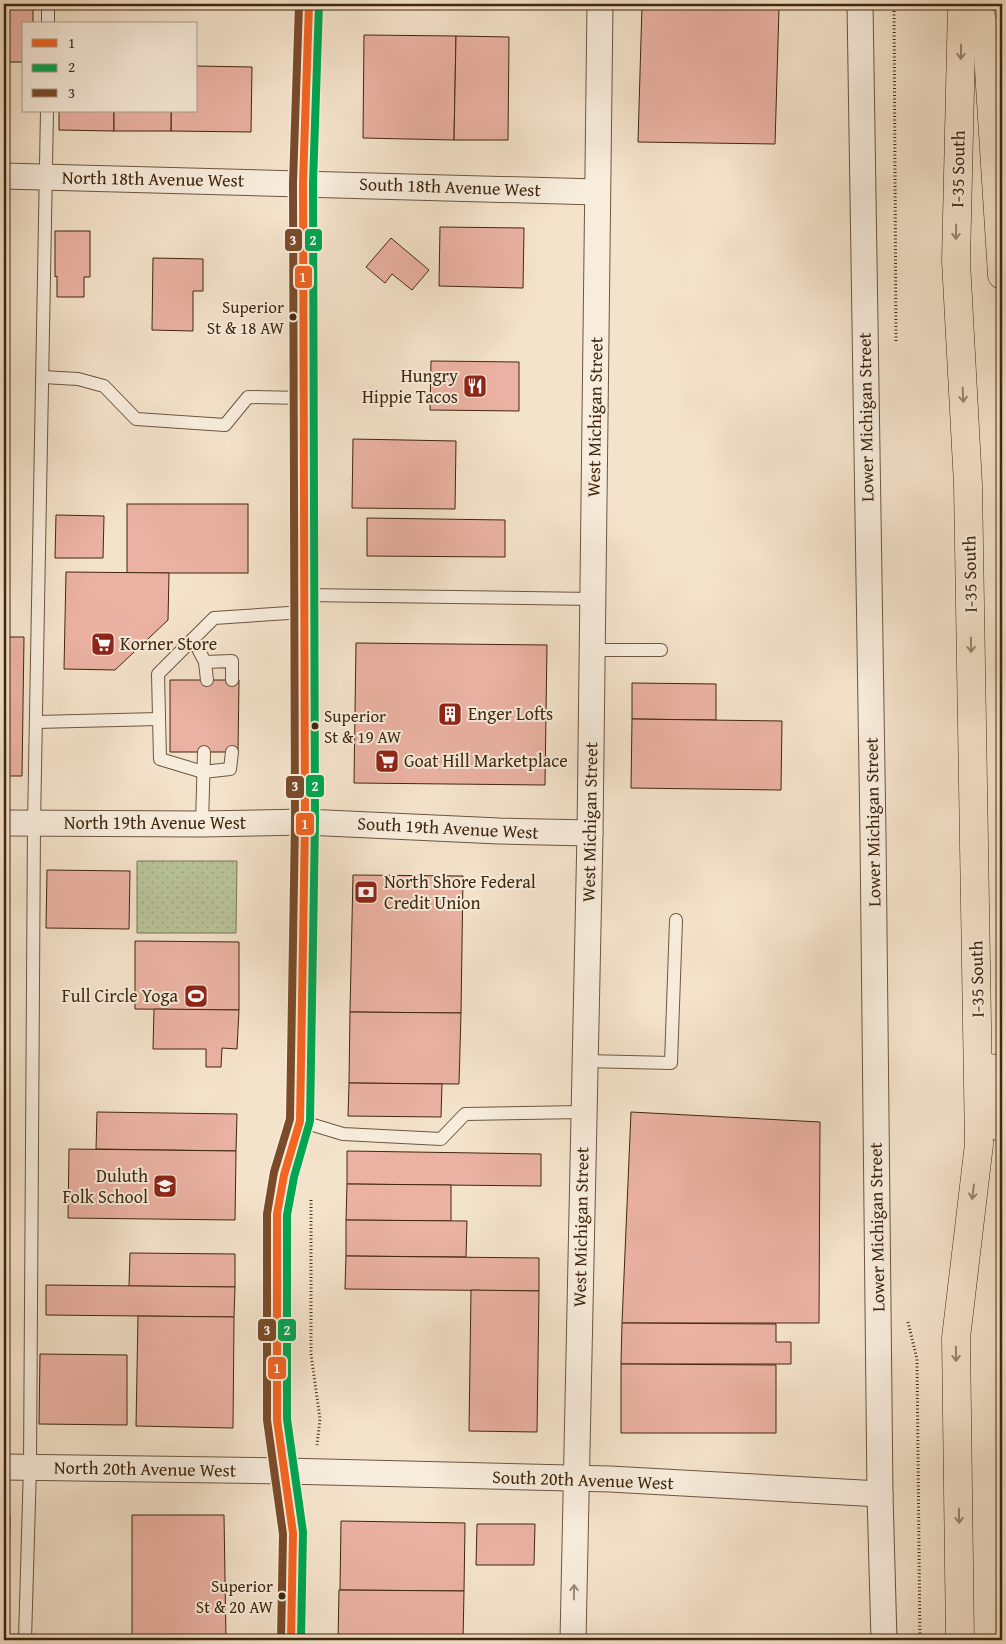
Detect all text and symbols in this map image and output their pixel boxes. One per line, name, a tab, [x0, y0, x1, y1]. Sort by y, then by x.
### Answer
legend	[22, 22, 198, 112]
text: 1	[68, 32, 75, 53]
one-way arrow	[956, 44, 965, 60]
text: 2	[68, 56, 75, 77]
text: 3	[68, 82, 75, 103]
street label: I-35 South	[943, 130, 972, 208]
street label: North 18th Avenue West	[62, 163, 245, 194]
street label: South 18th Avenue West	[359, 170, 542, 203]
one-way arrow	[952, 224, 961, 240]
line badge: 3	[284, 228, 303, 252]
line badge: 2	[304, 228, 323, 252]
text: 3	[289, 230, 297, 250]
text: 2	[309, 230, 317, 250]
line badge: 1	[294, 265, 313, 289]
text: 1	[299, 267, 307, 287]
place label: Superior St & 18 AW	[207, 294, 285, 340]
marker: Superior St & 18 AW	[288, 312, 298, 322]
street label: Lower Michigan Street	[851, 331, 880, 502]
street label: West Michigan Street	[580, 336, 609, 497]
place label: Hungry Hippie Tacos	[362, 362, 458, 410]
restaurant icon: Hungry Hippie Tacos	[462, 373, 488, 399]
one-way arrow	[959, 386, 968, 402]
street label: I-35 South	[955, 535, 984, 613]
place label: Korner Store	[120, 630, 217, 657]
supermarket icon: Korner Store	[90, 631, 116, 657]
one-way arrow	[966, 636, 976, 652]
place label: Enger Lofts	[468, 700, 553, 727]
building icon: Enger Lofts	[437, 701, 463, 727]
place label: Superior St & 19 AW	[324, 703, 402, 749]
marker: Superior St & 19 AW	[310, 721, 320, 731]
street label: Lower Michigan Street	[858, 736, 887, 907]
street label: West Michigan Street	[575, 741, 604, 902]
place label: Goat Hill Marketplace	[404, 747, 568, 774]
supermarket icon: Goat Hill Marketplace	[374, 748, 400, 774]
line badge: 2	[305, 774, 325, 798]
line badge: 3	[285, 775, 305, 799]
text: 3	[291, 776, 299, 796]
text: 2	[311, 776, 319, 796]
street label: North 19th Avenue West	[64, 809, 247, 836]
street label: South 19th Avenue West	[357, 809, 540, 846]
line badge: 1	[295, 812, 315, 836]
text: 1	[301, 814, 309, 834]
place label: North Shore Federal Credit Union	[384, 868, 536, 916]
bank icon: North Shore Federal Credit Union	[353, 879, 379, 905]
street label: I-35 South	[962, 940, 991, 1018]
place label: Full Circle Yoga	[62, 982, 178, 1009]
sports icon: Full Circle Yoga	[183, 983, 209, 1009]
street label: Lower Michigan Street	[862, 1141, 891, 1312]
street label: West Michigan Street	[566, 1146, 595, 1307]
place label: Duluth Folk School	[63, 1162, 148, 1210]
school or university icon: Duluth Folk School	[152, 1173, 178, 1199]
one-way arrow	[968, 1184, 978, 1200]
line badge: 3	[257, 1318, 277, 1342]
line badge: 2	[277, 1318, 297, 1342]
text: 3	[263, 1320, 271, 1340]
text: 2	[283, 1320, 291, 1340]
one-way arrow	[951, 1345, 961, 1361]
line badge: 1	[267, 1356, 287, 1380]
text: 1	[273, 1358, 281, 1378]
street label: North 20th Avenue West	[54, 1453, 237, 1484]
street label: South 20th Avenue West	[492, 1463, 675, 1496]
one-way arrow	[954, 1508, 963, 1524]
place label: Superior St & 20 AW	[196, 1573, 274, 1619]
one-way arrow	[569, 1584, 578, 1600]
marker: Superior St & 20 AW	[277, 1591, 287, 1601]

